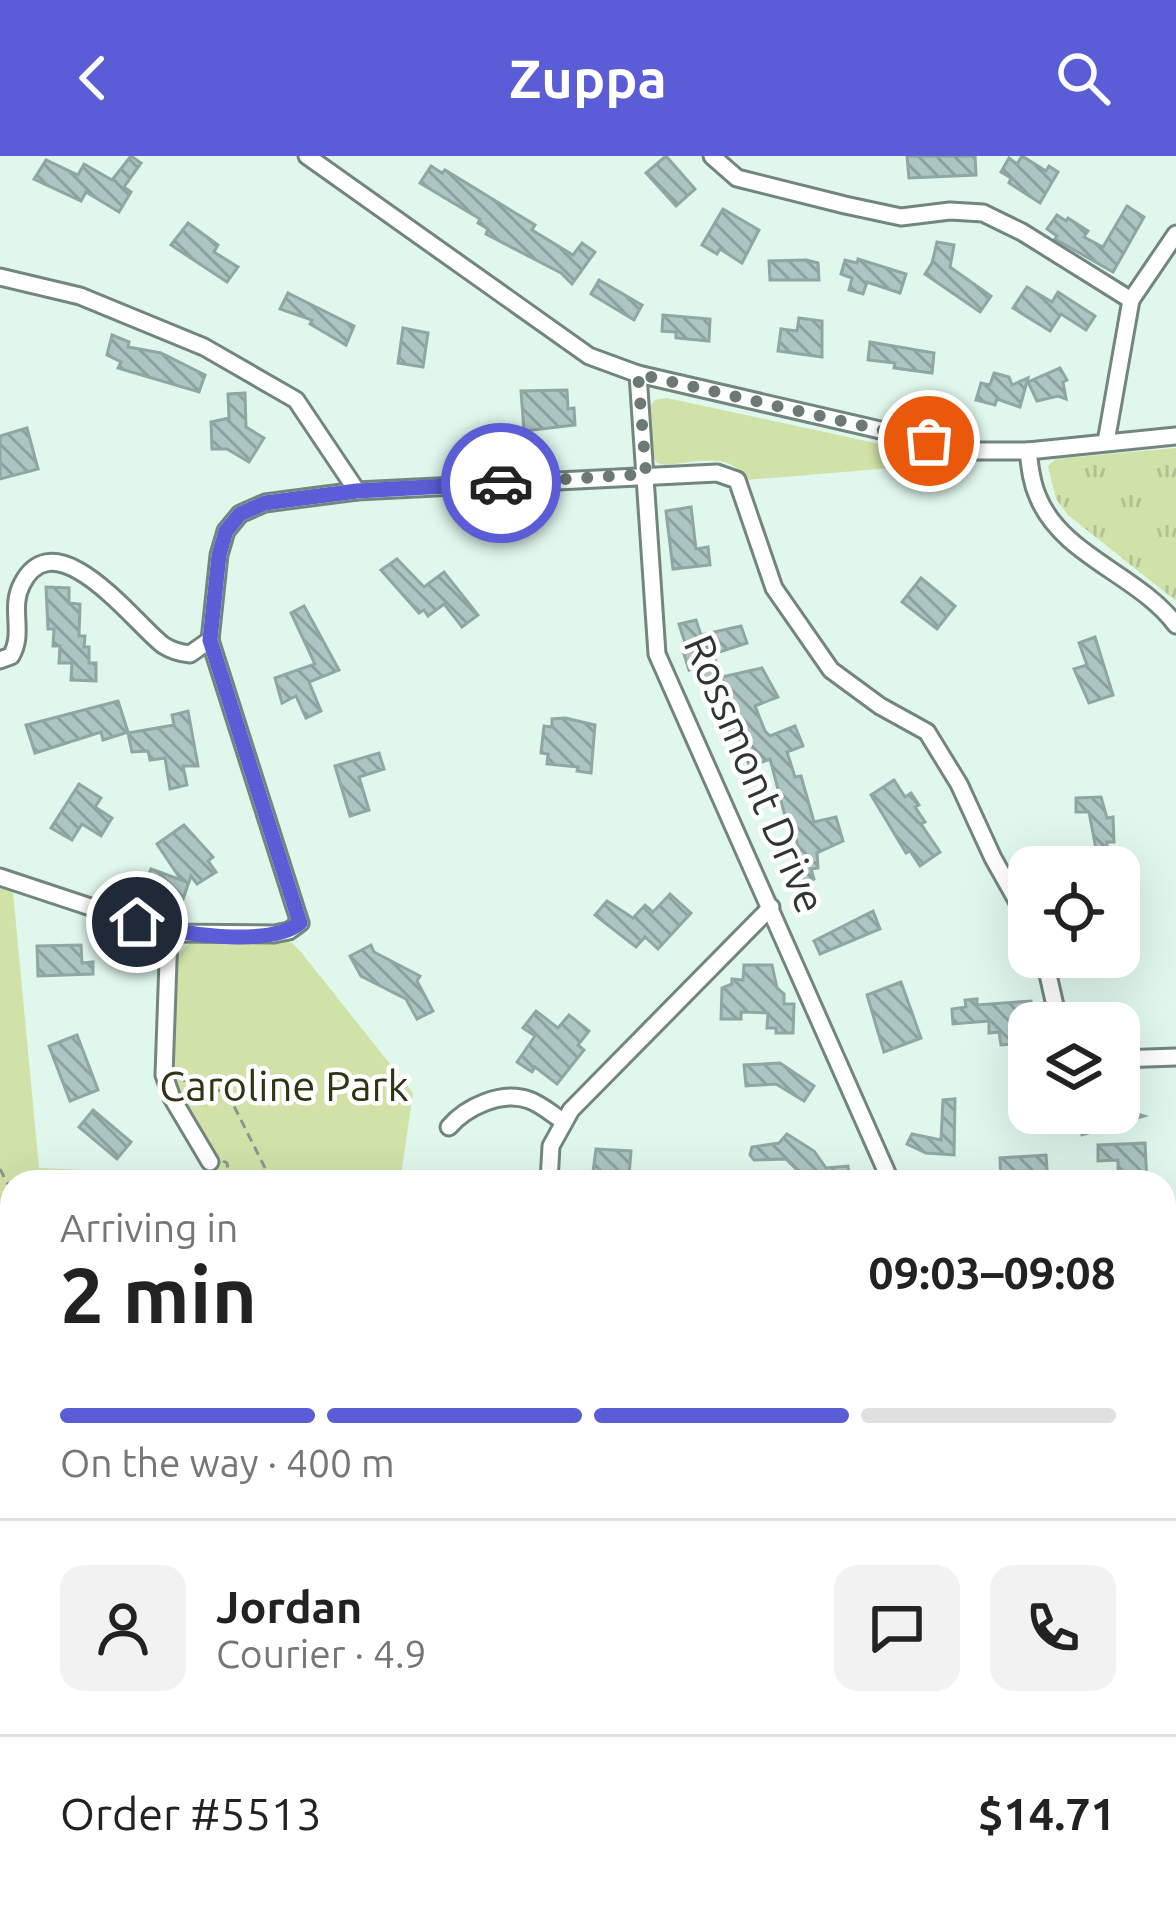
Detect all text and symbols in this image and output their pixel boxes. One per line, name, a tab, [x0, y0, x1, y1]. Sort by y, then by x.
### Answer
icon: back	[60, 45, 126, 111]
icon: search	[1050, 45, 1116, 111]
text: Zuppa	[509, 48, 667, 108]
pin	[878, 390, 980, 492]
icon: bag	[896, 408, 962, 474]
courier	[441, 423, 561, 543]
icon: car	[468, 450, 534, 516]
street label: Rossmont Drive	[676, 628, 835, 920]
map controls	[1008, 846, 1140, 1134]
button: locate	[1008, 846, 1140, 978]
pin	[86, 871, 188, 973]
icon: home	[104, 889, 170, 955]
button: layers	[1008, 1002, 1140, 1134]
park label: Caroline Park	[159, 1062, 409, 1109]
text: Arriving in	[60, 1206, 238, 1249]
text: 09:03–09:08	[868, 1247, 1116, 1298]
text: 2 min	[60, 1250, 257, 1338]
text: On the way · 400 m	[60, 1441, 395, 1484]
button: person	[60, 1565, 186, 1691]
button: chat	[834, 1565, 960, 1691]
button: phone	[990, 1565, 1116, 1691]
text: Jordan	[216, 1581, 362, 1632]
text: Courier · 4.9	[216, 1632, 427, 1675]
text: Order #5513	[60, 1788, 322, 1839]
text: $14.71	[978, 1788, 1116, 1839]

